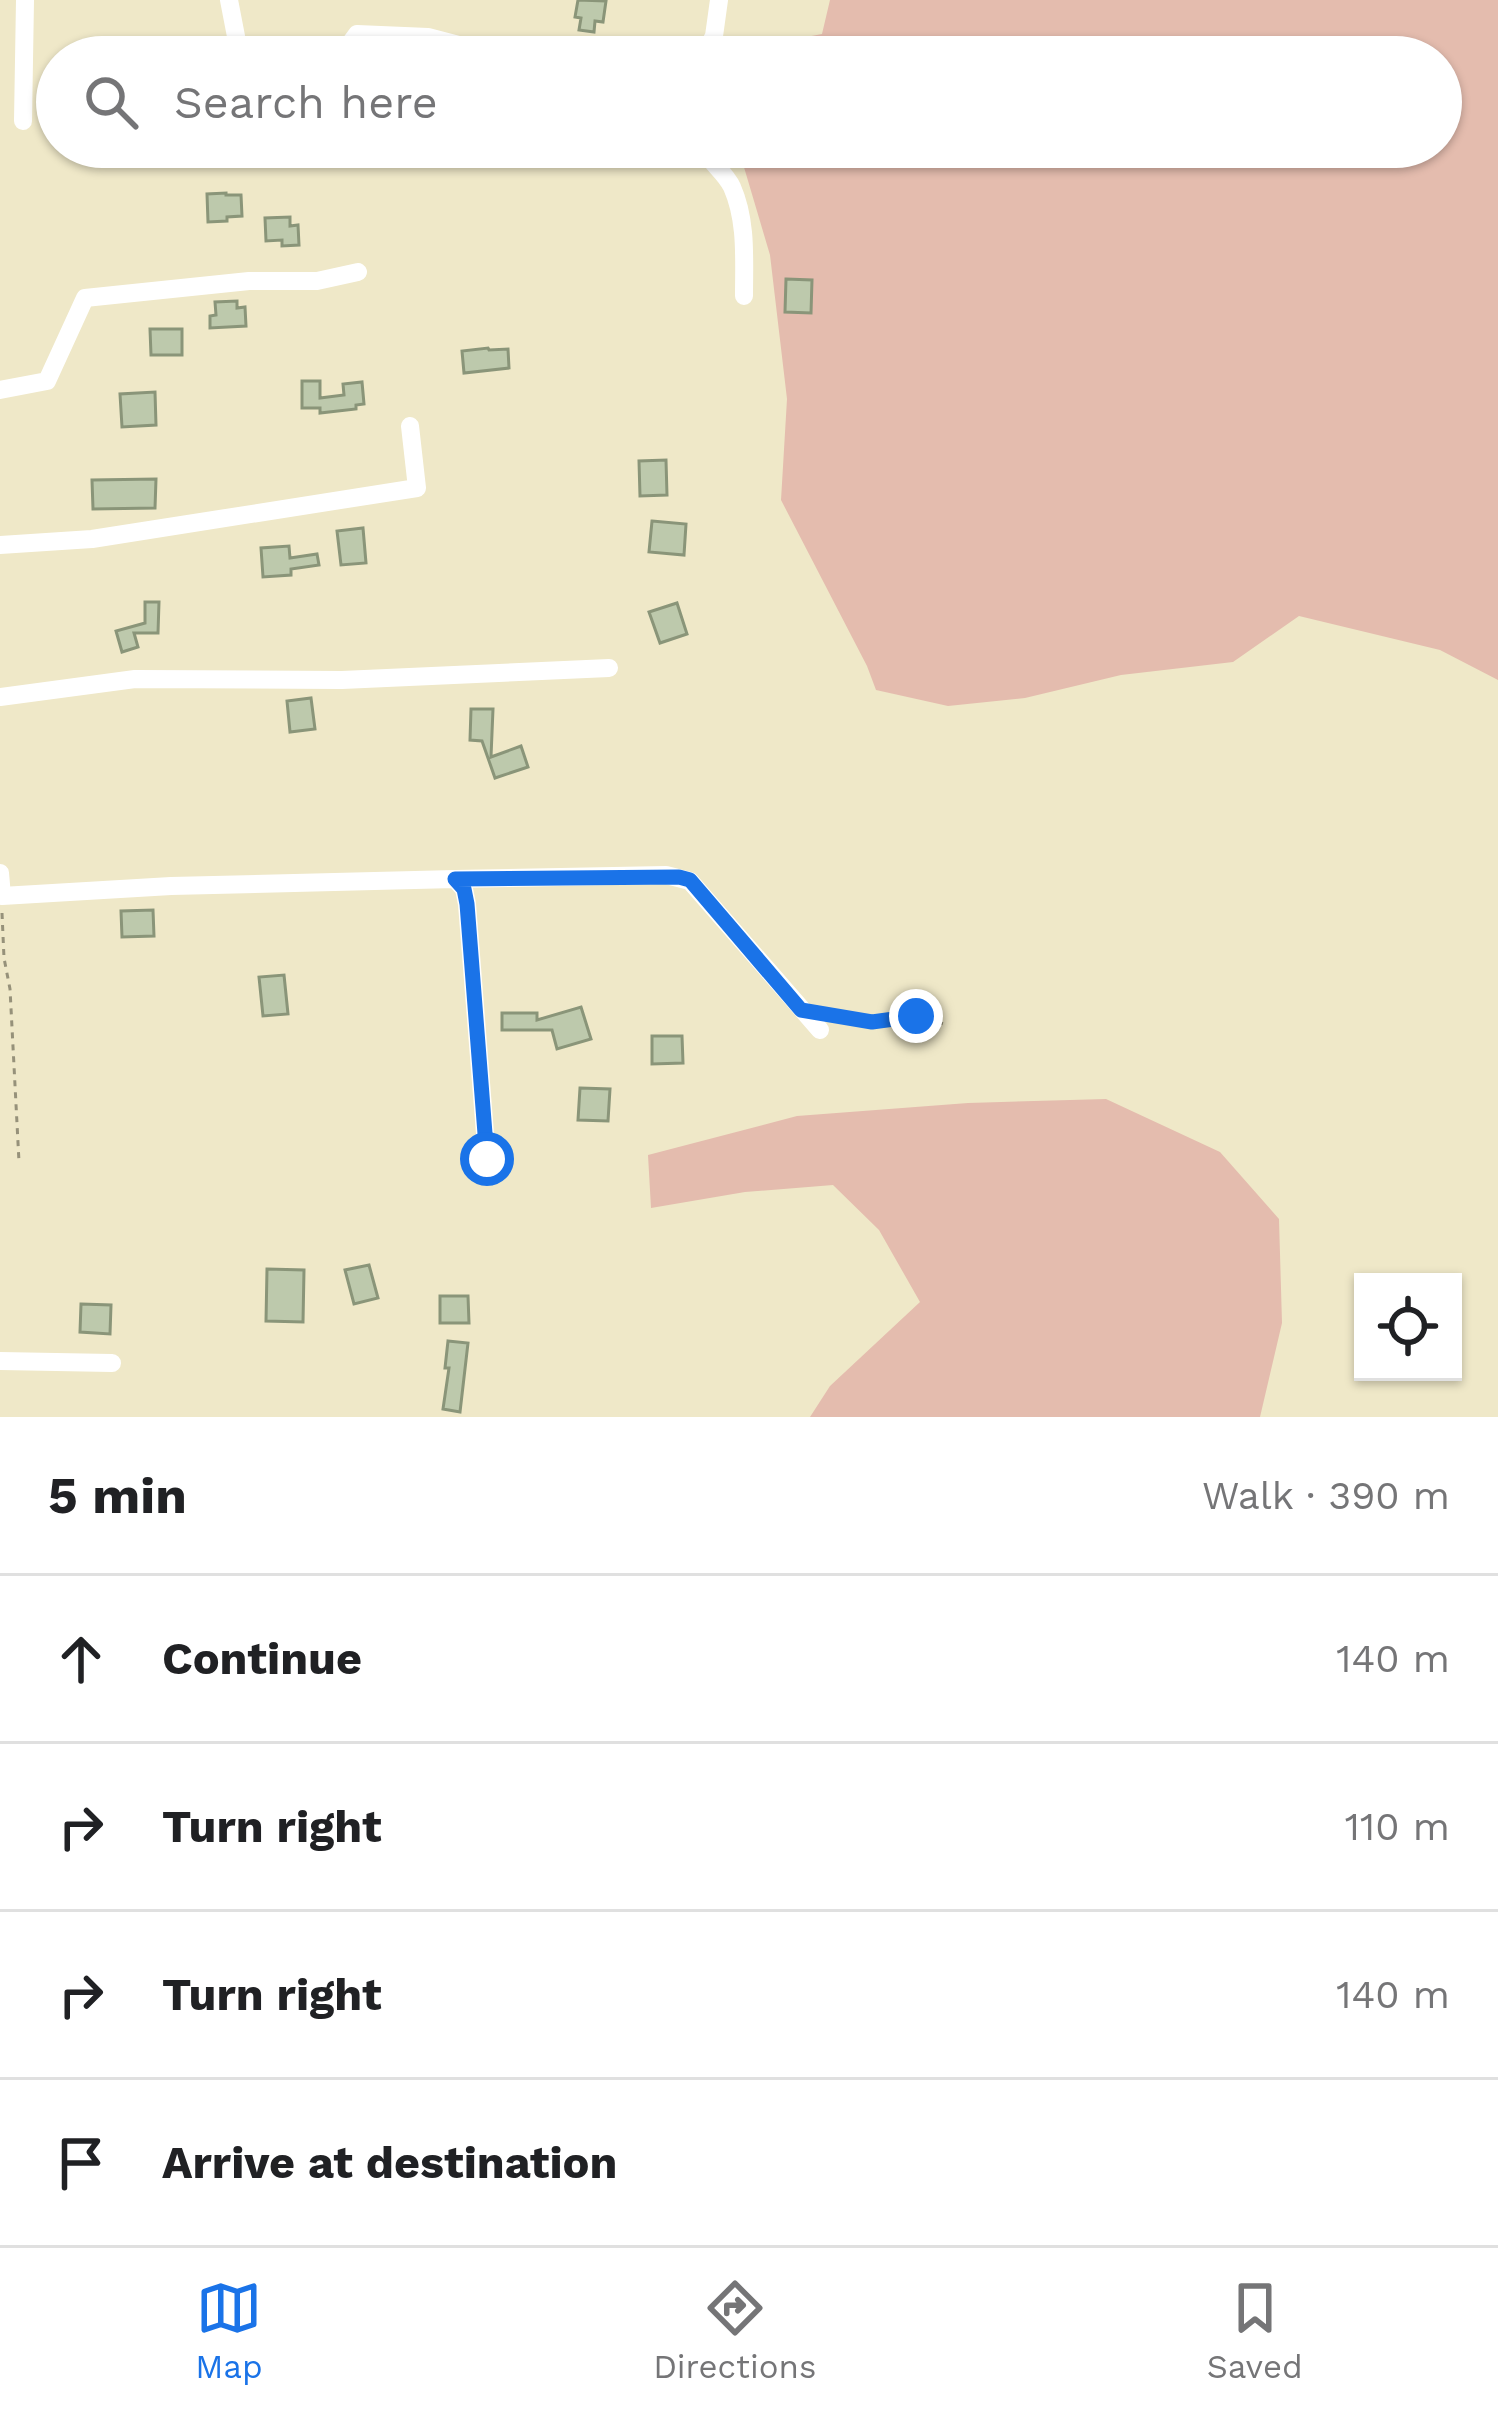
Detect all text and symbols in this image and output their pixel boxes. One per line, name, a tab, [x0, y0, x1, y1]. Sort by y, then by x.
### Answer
search box	[36, 36, 1462, 168]
icon: search	[78, 69, 144, 135]
text: Search here	[174, 76, 438, 129]
route end	[889, 989, 943, 1043]
route start	[460, 1132, 514, 1186]
map controls	[1354, 1273, 1462, 1381]
button: locate	[1354, 1273, 1462, 1381]
text: 5 min	[48, 1466, 187, 1525]
text: Walk · 390 m	[1202, 1473, 1450, 1518]
icon: ahead	[48, 1626, 114, 1692]
text: Continue	[162, 1632, 362, 1685]
text: 140 m	[1336, 1636, 1450, 1681]
icon: right	[48, 1794, 114, 1860]
text: Turn right	[162, 1800, 382, 1853]
text: 110 m	[1345, 1804, 1450, 1849]
icon: right	[48, 1962, 114, 2028]
text: Turn right	[162, 1968, 382, 2021]
text: 140 m	[1336, 1972, 1450, 2017]
icon: arrive	[48, 2130, 114, 2196]
text: Arrive at destination	[162, 2136, 617, 2189]
tab: Map	[195, 2275, 263, 2386]
tab: Directions	[653, 2275, 816, 2386]
tab: Saved	[1207, 2275, 1303, 2386]

